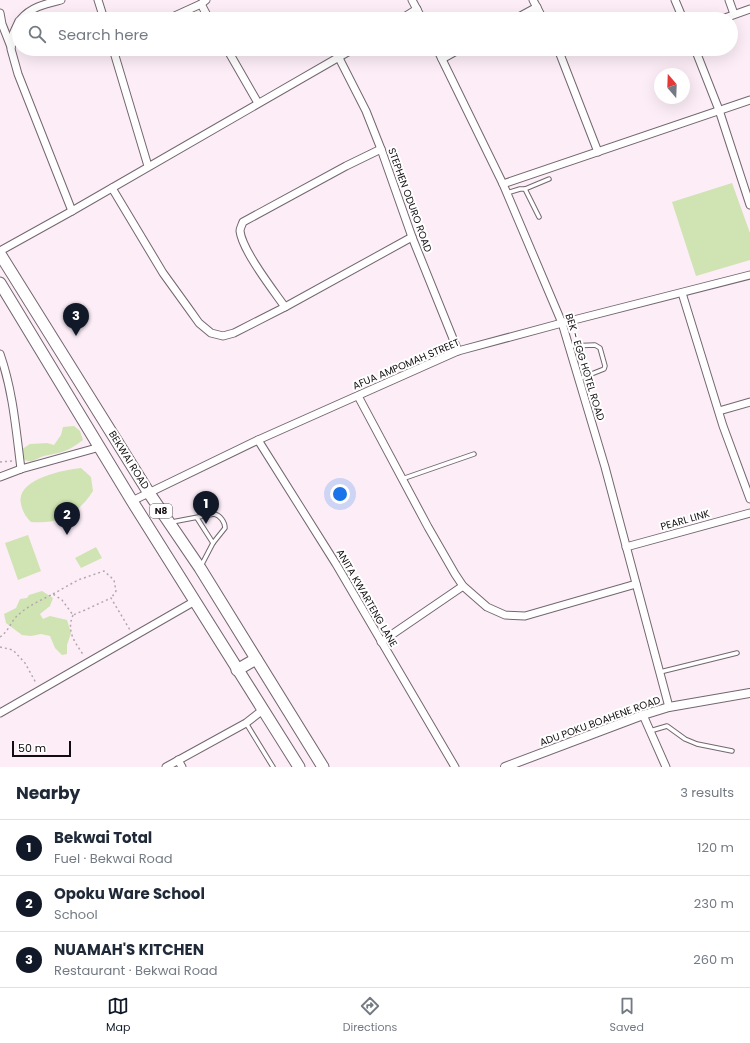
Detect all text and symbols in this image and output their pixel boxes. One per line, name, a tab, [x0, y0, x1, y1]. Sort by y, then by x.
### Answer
search box	[12, 12, 738, 56]
icon: search	[26, 23, 48, 45]
text: Search here	[58, 24, 148, 45]
north arrow	[654, 68, 690, 104]
street label: STEPHEN ODURO ROAD	[384, 146, 436, 254]
pin: 3	[63, 303, 89, 336]
street label: BEK - EGG HOTEL ROAD	[562, 311, 608, 423]
street label: AFUA AMPOMAH STREET	[350, 334, 462, 393]
street label: BEKWAI ROAD	[105, 428, 153, 492]
your location	[330, 484, 350, 504]
pin: 1	[193, 491, 219, 524]
pin: 2	[54, 502, 80, 535]
road number: N8	[150, 504, 172, 518]
street label: PEARL LINK	[659, 506, 711, 534]
street label: ANITA KWARTENG LANE	[333, 546, 401, 650]
street label: ADU POKU BOAHENE ROAD	[537, 692, 663, 750]
scale bar	[12, 739, 71, 758]
text: 50 m	[18, 740, 46, 756]
text: Nearby	[16, 781, 80, 805]
text: 3 results	[680, 783, 734, 802]
text: Bekwai Total	[54, 827, 152, 848]
text: 1	[27, 838, 31, 857]
text: 120 m	[697, 838, 734, 857]
text: Fuel · Bekwai Road	[54, 849, 172, 868]
text: Opoku Ware School	[54, 883, 205, 904]
text: 2	[25, 894, 33, 913]
text: 230 m	[694, 894, 734, 913]
text: School	[54, 905, 98, 924]
text: NUAMAH'S KITCHEN	[54, 939, 204, 960]
text: 3	[25, 950, 33, 969]
text: 260 m	[693, 950, 734, 969]
text: Restaurant · Bekwai Road	[54, 961, 218, 980]
tab: Map	[106, 995, 130, 1036]
tab: Directions	[343, 995, 397, 1036]
tab: Saved	[610, 995, 644, 1036]

